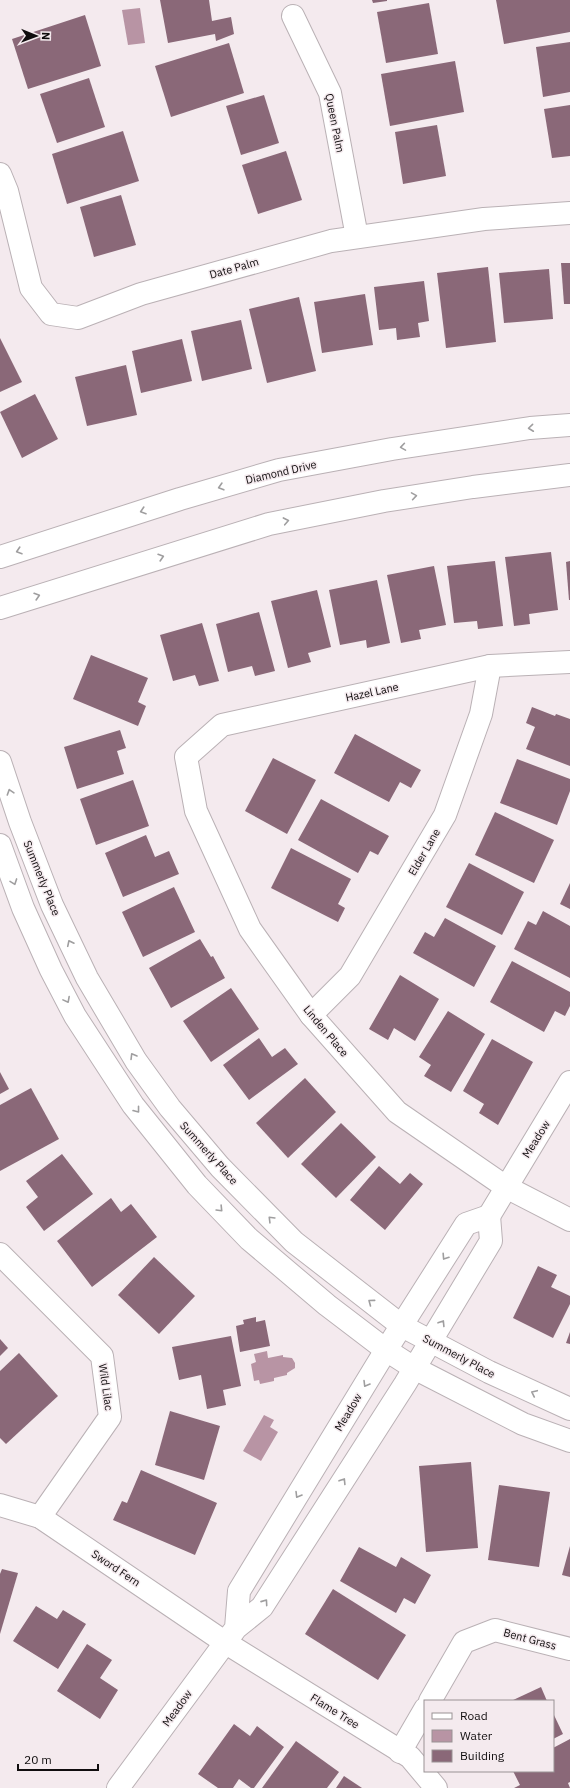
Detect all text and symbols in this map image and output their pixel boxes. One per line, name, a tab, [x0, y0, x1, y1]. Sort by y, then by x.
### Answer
north arrow	[16, 16, 56, 56]
text: N	[39, 32, 53, 40]
street label: Queen Palm	[322, 92, 348, 154]
street label: Date Palm	[208, 254, 260, 282]
one-way arrow	[528, 423, 534, 432]
one-way arrow	[400, 442, 406, 451]
street label: Diamond Drive	[244, 457, 318, 487]
one-way arrow	[218, 482, 225, 491]
one-way arrow	[411, 492, 417, 501]
one-way arrow	[139, 506, 146, 515]
one-way arrow	[283, 517, 289, 525]
one-way arrow	[16, 546, 23, 555]
one-way arrow	[158, 553, 165, 562]
one-way arrow	[34, 592, 41, 601]
street label: Hazel Lane	[344, 680, 400, 704]
one-way arrow	[6, 789, 15, 796]
street label: Elder Lane	[405, 826, 443, 878]
street label: Summerly Place	[21, 838, 63, 918]
one-way arrow	[9, 878, 17, 885]
one-way arrow	[67, 939, 75, 947]
one-way arrow	[62, 996, 70, 1003]
street label: Linden Place	[300, 1002, 352, 1060]
one-way arrow	[130, 1053, 138, 1060]
one-way arrow	[132, 1105, 139, 1112]
street label: Meadow	[519, 1117, 553, 1160]
street label: Summerly Place	[177, 1119, 241, 1187]
one-way arrow	[215, 1204, 223, 1212]
one-way arrow	[268, 1216, 276, 1224]
one-way arrow	[443, 1253, 450, 1260]
one-way arrow	[368, 1300, 375, 1307]
one-way arrow	[437, 1320, 444, 1327]
street label: Summerly Place	[420, 1331, 498, 1381]
street label: Wild Lilac	[96, 1363, 116, 1412]
one-way arrow	[363, 1380, 370, 1387]
street label: Meadow	[331, 1390, 365, 1434]
one-way arrow	[531, 1390, 538, 1398]
one-way arrow	[338, 1478, 345, 1485]
one-way arrow	[295, 1491, 303, 1498]
street label: Sword Fern	[89, 1547, 143, 1589]
one-way arrow	[260, 1599, 268, 1606]
street label: Bent Grass	[502, 1625, 558, 1653]
street label: Meadow	[159, 1687, 195, 1729]
street label: Flame Tree	[308, 1690, 362, 1732]
legend	[424, 1700, 554, 1772]
text: Road	[460, 1708, 488, 1723]
text: Water	[460, 1728, 493, 1743]
scale bar	[18, 1746, 98, 1772]
text: Building	[460, 1748, 505, 1763]
text: 20 m	[24, 1752, 52, 1767]

